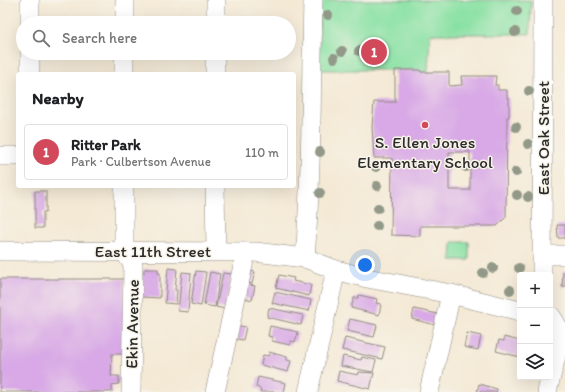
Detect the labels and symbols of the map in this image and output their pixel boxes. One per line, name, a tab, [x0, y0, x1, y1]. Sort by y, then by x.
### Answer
pin: 1	[361, 37, 387, 67]
street label: East Oak Street	[533, 81, 553, 195]
marker: S. Ellen Jones Elementary School	[420, 120, 430, 130]
place label: S. Ellen Jones Elementary School	[357, 132, 493, 172]
street label: East 11th Street	[95, 241, 211, 261]
your location	[355, 255, 375, 275]
street label: Ekin Avenue	[121, 279, 143, 369]

